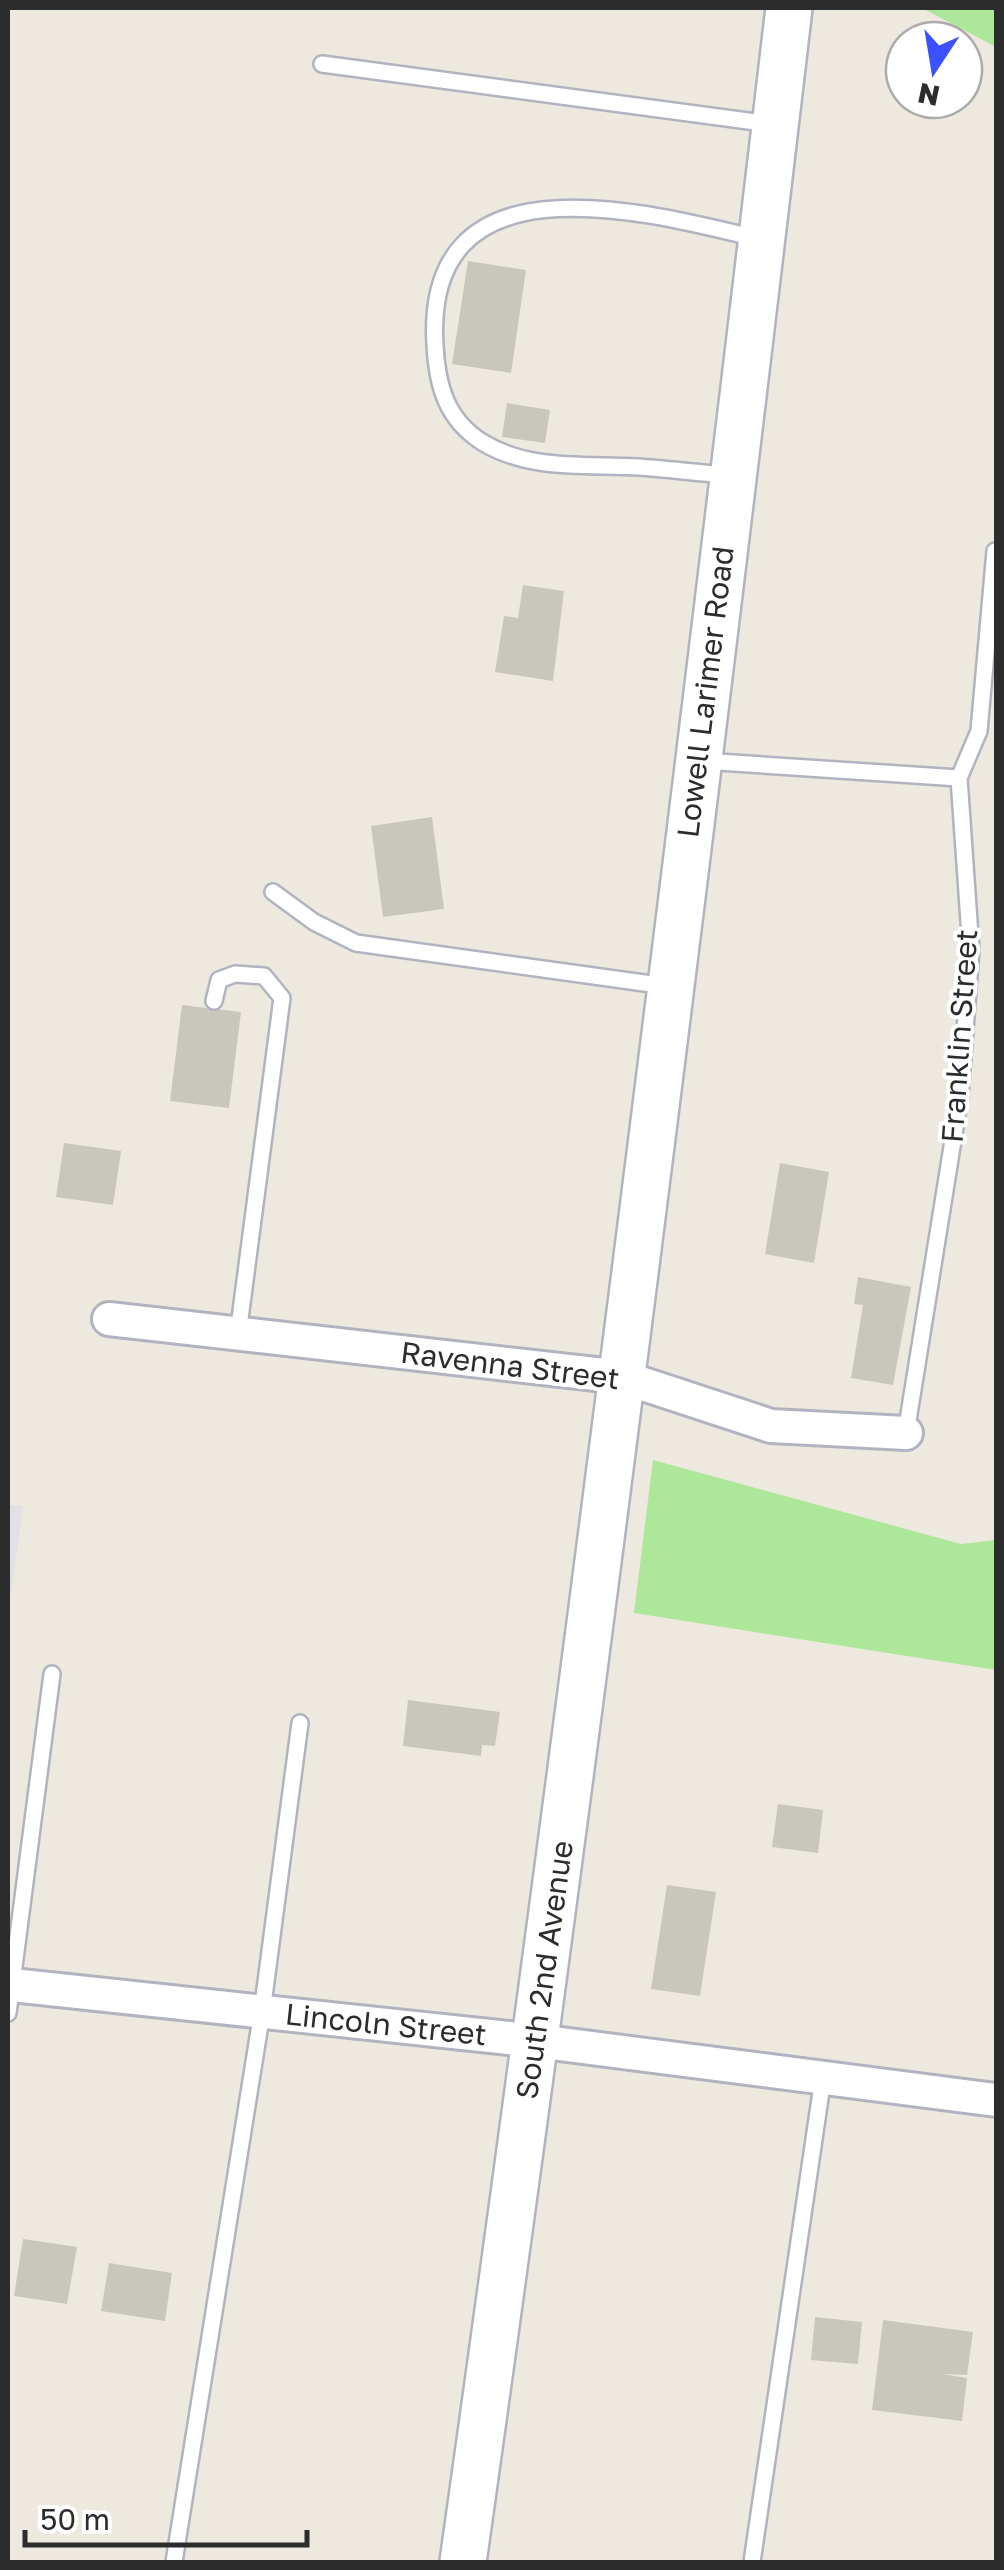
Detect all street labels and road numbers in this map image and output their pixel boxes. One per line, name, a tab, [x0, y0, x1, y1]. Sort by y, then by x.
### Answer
street label: Lowell Larimer Road	[669, 544, 741, 840]
street label: Franklin Street	[934, 928, 984, 1144]
street label: Ravenna Street	[399, 1334, 622, 1396]
street label: South 2nd Avenue	[508, 1838, 580, 2102]
street label: Lincoln Street	[284, 1996, 489, 2052]

